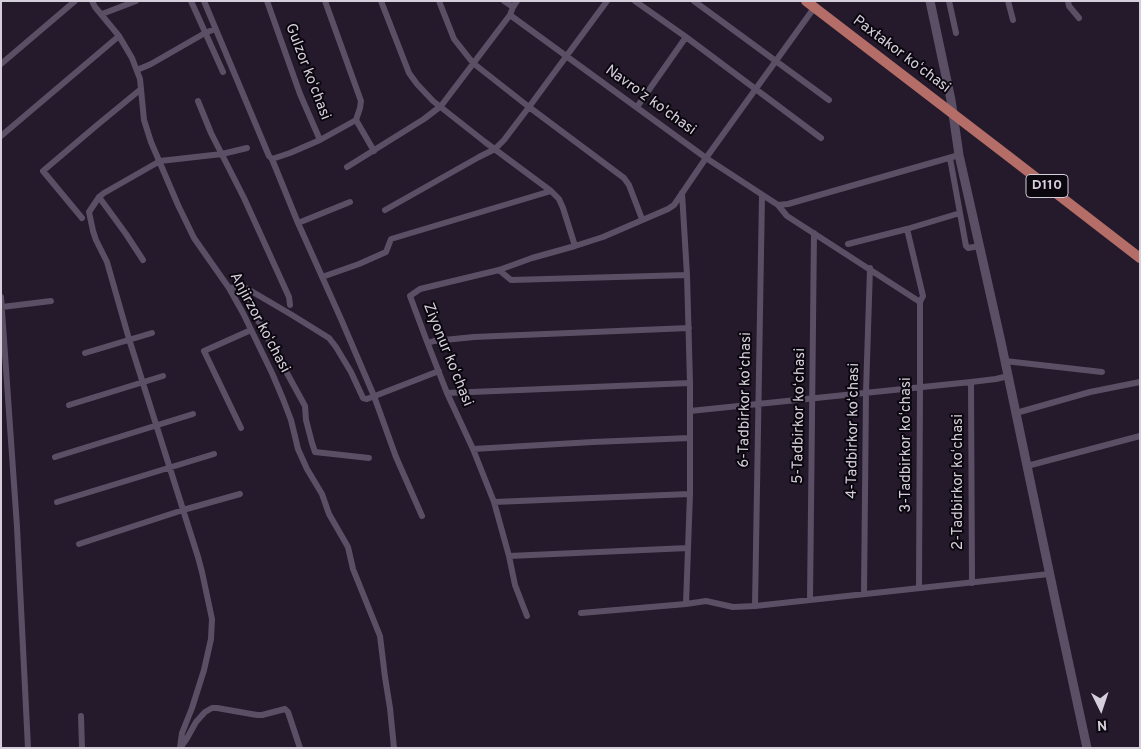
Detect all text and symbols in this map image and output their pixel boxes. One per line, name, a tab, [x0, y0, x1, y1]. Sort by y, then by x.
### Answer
street label: Paxtakor koʻchasi	[849, 12, 953, 98]
street label: Gulzor koʻchasi	[280, 21, 334, 123]
street label: Navro'z ko'chasi	[601, 62, 699, 140]
road number: D110	[1026, 175, 1068, 198]
street label: Anjirzor koʻchasi	[225, 270, 293, 376]
street label: Ziyonur koʻchasi	[418, 301, 476, 409]
street label: 6-Tadbirkor koʻchasi	[736, 332, 756, 468]
street label: 5-Tadbirkor koʻchasi	[790, 348, 810, 484]
street label: 4-Tadbirkor koʻchasi	[844, 363, 864, 499]
street label: 3-Tadbirkor koʻchasi	[898, 377, 916, 513]
street label: 2-Tadbirkor koʻchasi	[950, 414, 968, 550]
north arrow	[1076, 684, 1126, 734]
text: N	[1096, 716, 1108, 733]

